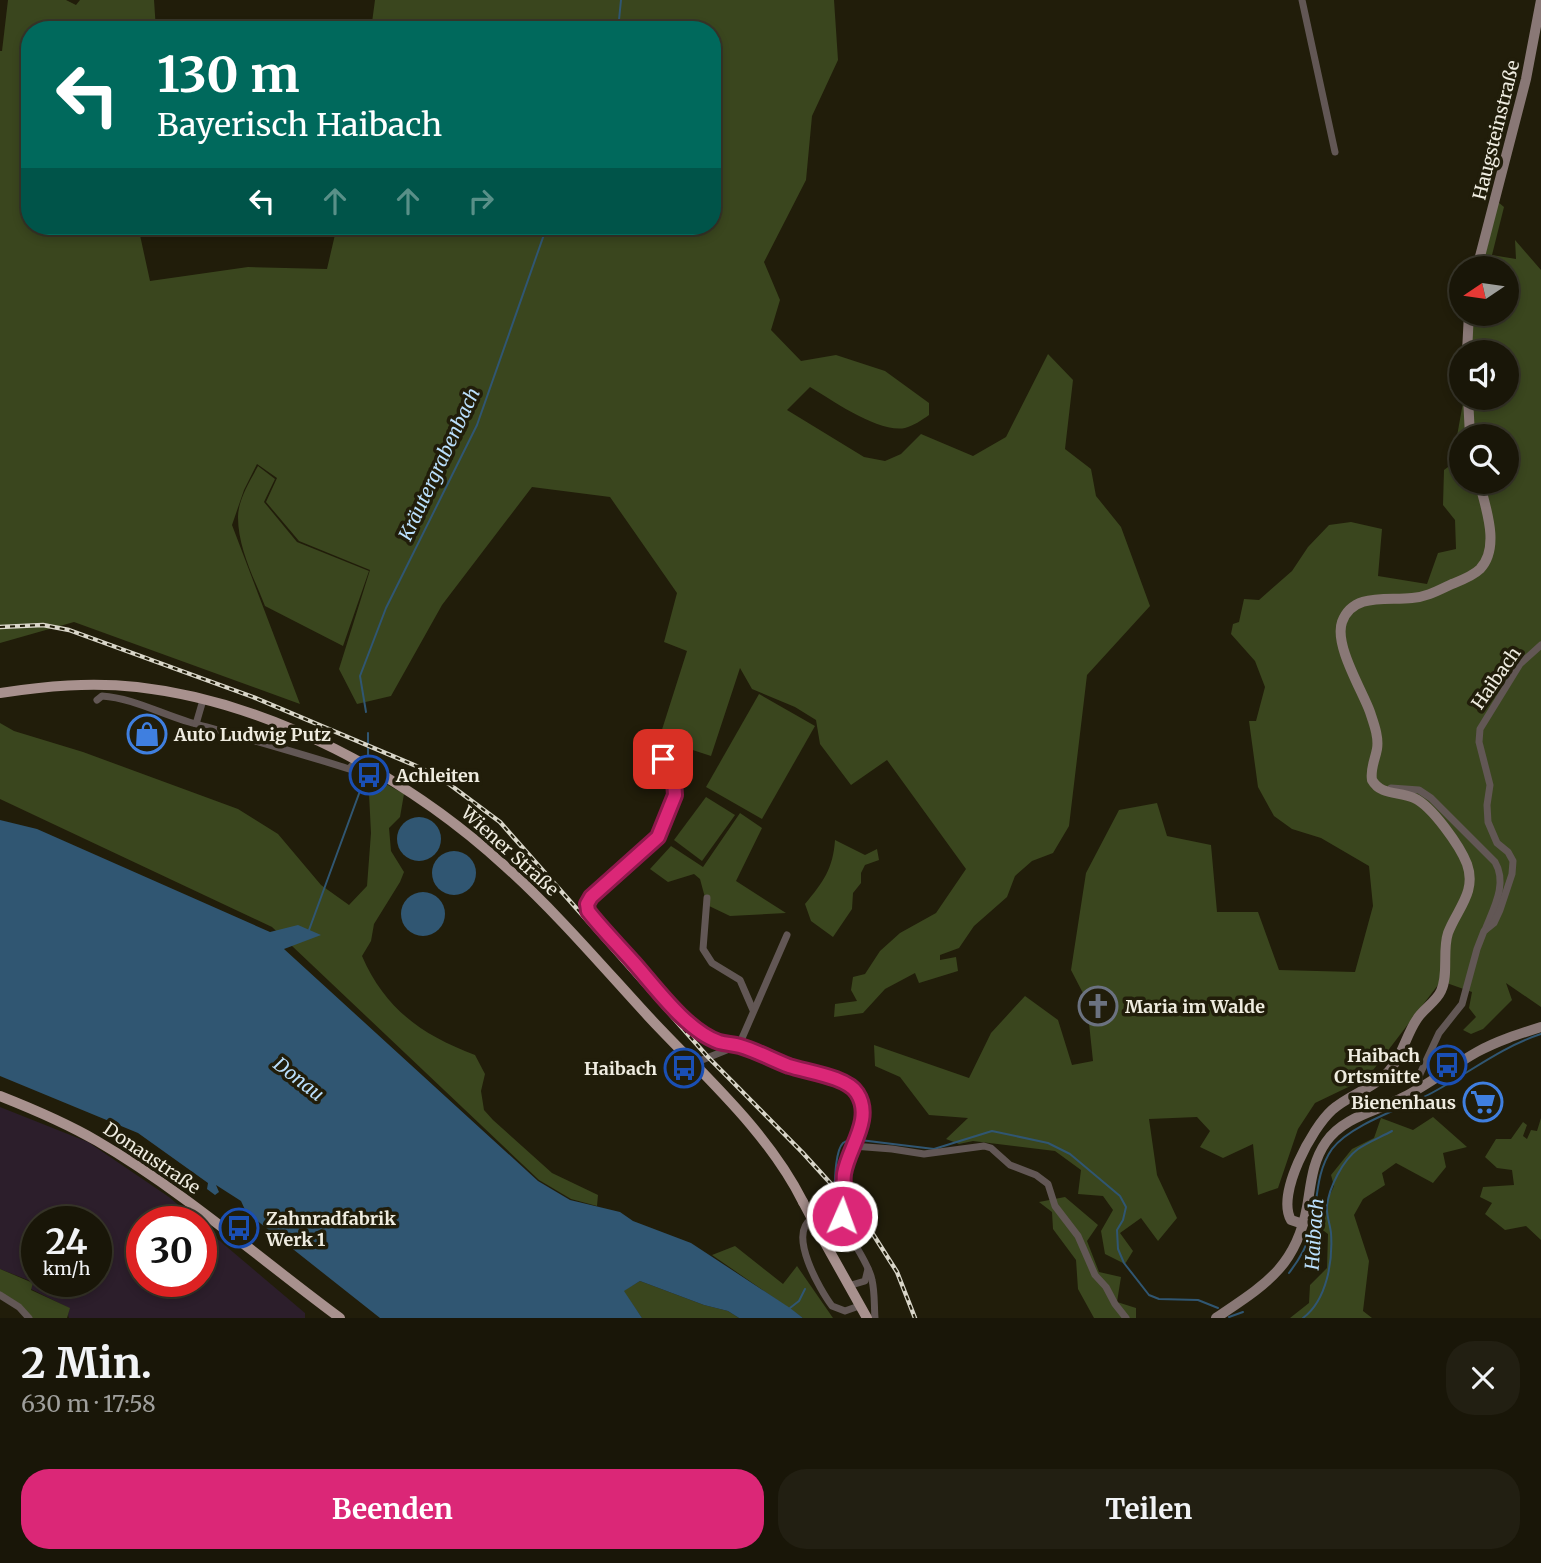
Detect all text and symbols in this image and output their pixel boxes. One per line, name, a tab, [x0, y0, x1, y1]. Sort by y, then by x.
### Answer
text: 130 m	[157, 44, 300, 105]
icon: left	[42, 49, 133, 140]
street label: Haugsteinstraße	[1468, 58, 1524, 202]
text: Bayerisch Haibach	[157, 105, 442, 145]
icon: left	[243, 182, 281, 220]
icon: ahead	[316, 182, 354, 220]
icon: ahead	[389, 182, 427, 220]
icon: right	[462, 182, 500, 220]
north arrow	[1449, 256, 1519, 326]
map controls	[1449, 256, 1519, 494]
button: sound	[1449, 340, 1519, 410]
water label: Kräutergrabenbach	[393, 384, 485, 545]
button: search	[1449, 424, 1519, 494]
street label: Haibach	[1466, 642, 1526, 714]
shop icon: Auto Ludwig Putz	[126, 713, 168, 755]
place label: Auto Ludwig Putz	[173, 723, 331, 746]
pin	[633, 729, 693, 789]
icon: arrive	[644, 740, 682, 778]
bus stop icon: Achleiten	[348, 754, 390, 796]
place label: Achleiten	[395, 764, 480, 787]
street label: Wiener Straße	[456, 801, 564, 901]
church icon: Maria im Walde	[1077, 985, 1119, 1027]
place label: Maria im Walde	[1125, 995, 1265, 1018]
place label: Haibach Ortsmitte	[1334, 1044, 1420, 1088]
bus stop icon: Haibach Ortsmitte	[1426, 1044, 1468, 1086]
bus stop icon: Haibach	[663, 1047, 705, 1089]
water label: Donau	[268, 1051, 329, 1106]
place label: Haibach	[584, 1057, 657, 1080]
supermarket icon: Bienenhaus	[1462, 1081, 1504, 1123]
place label: Bienenhaus	[1351, 1091, 1456, 1114]
street label: Donaustraße	[99, 1117, 205, 1199]
position arrow	[805, 1179, 879, 1253]
water label: Haibach	[1299, 1197, 1328, 1272]
speed limit sign: 30	[126, 1206, 217, 1297]
bus stop icon: Zahnradfabrik Werk 1	[218, 1207, 260, 1249]
place label: Zahnradfabrik Werk 1	[265, 1207, 396, 1251]
text: 24	[45, 1220, 88, 1264]
text: km/h	[43, 1257, 90, 1280]
text: 2 Min.	[21, 1337, 152, 1389]
button: close	[1446, 1341, 1520, 1415]
text: 630 m · 17:58	[21, 1389, 156, 1418]
button: Beenden	[21, 1469, 764, 1549]
button: Teilen	[778, 1469, 1520, 1549]

